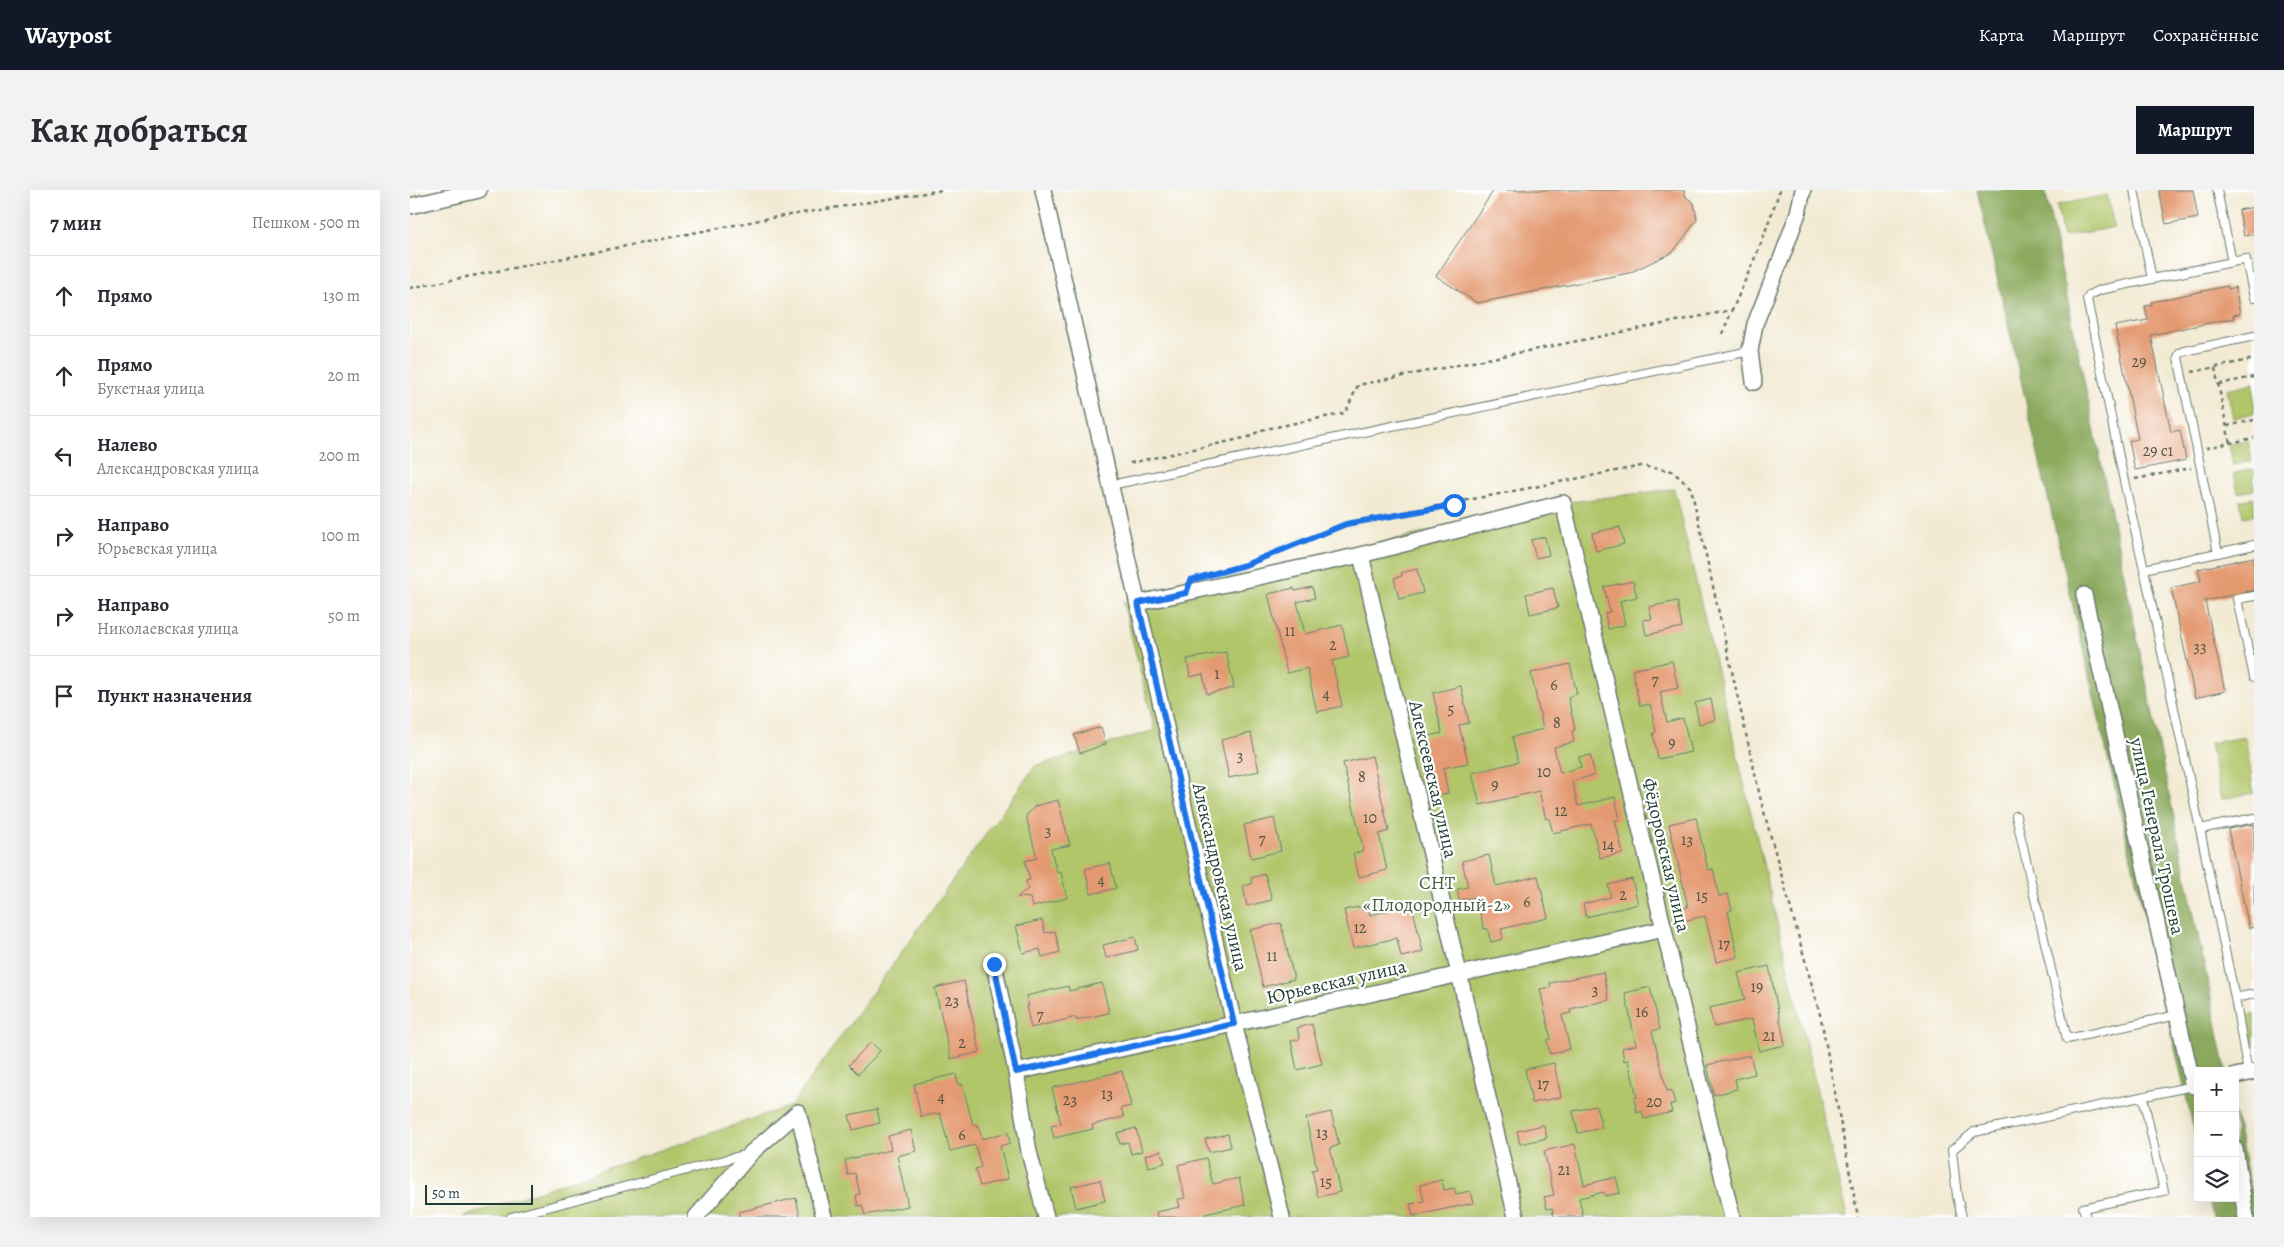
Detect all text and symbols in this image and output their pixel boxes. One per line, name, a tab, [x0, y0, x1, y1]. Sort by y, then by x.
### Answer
text: Waypost	[25, 19, 112, 51]
text: Карта	[1979, 23, 2024, 47]
text: Маршрут	[2052, 23, 2125, 47]
text: Сохранённые	[2153, 23, 2259, 47]
text: Как добраться	[30, 106, 248, 154]
button: Маршрут	[2136, 106, 2254, 154]
text: 7 мин	[50, 209, 102, 237]
text: Пешком · 500 m	[252, 212, 360, 234]
icon: ahead	[50, 282, 78, 310]
text: Прямо	[97, 283, 152, 309]
text: 130 m	[323, 285, 360, 307]
house number: 29	[2132, 351, 2146, 373]
text: Прямо	[97, 352, 152, 378]
icon: ahead	[50, 362, 78, 390]
text: 20 m	[327, 365, 360, 387]
text: Букетная улица	[97, 378, 205, 400]
text: Налево	[97, 432, 157, 458]
house number: 29 с1	[2143, 440, 2174, 462]
icon: left	[50, 442, 78, 470]
text: 200 m	[319, 445, 360, 467]
text: Александровская улица	[97, 458, 259, 480]
route start	[1443, 494, 1466, 517]
text: Направо	[97, 512, 169, 538]
icon: right	[50, 522, 78, 550]
text: 100 m	[321, 525, 360, 547]
text: Юрьевская улица	[97, 538, 217, 560]
text: Направо	[97, 592, 169, 618]
icon: right	[50, 602, 78, 630]
text: 50 m	[328, 605, 360, 627]
text: Николаевская улица	[97, 618, 239, 640]
house number: 11	[1285, 620, 1296, 642]
house number: 2	[1329, 634, 1337, 656]
house number: 33	[2193, 636, 2207, 658]
house number: 1	[1214, 663, 1220, 685]
house number: 7	[1652, 669, 1659, 691]
house number: 6	[1550, 674, 1558, 696]
icon: arrive	[50, 682, 78, 710]
text: Пункт назначения	[97, 683, 252, 709]
house number: 4	[1322, 683, 1330, 705]
street label: Алексеевская улица	[1402, 697, 1464, 861]
house number: 5	[1448, 698, 1455, 720]
house number: 8	[1553, 712, 1561, 734]
house number: 9	[1668, 732, 1676, 754]
street label: улица Генерала Трошева	[2123, 734, 2191, 937]
house number: 3	[1237, 745, 1243, 767]
house number: 10	[1537, 761, 1551, 783]
house number: 8	[1358, 766, 1366, 788]
house number: 9	[1491, 774, 1499, 796]
street label: Фёдоровская улица	[1636, 776, 1696, 935]
street label: Александровская улица	[1185, 780, 1254, 974]
house number: 12	[1554, 800, 1568, 822]
house number: 10	[1363, 807, 1377, 829]
house number: 3	[1045, 820, 1051, 842]
house number: 7	[1259, 828, 1266, 850]
house number: 13	[1681, 829, 1693, 851]
house number: 14	[1602, 834, 1614, 856]
house number: 4	[1097, 869, 1105, 891]
park label: СНТ «Плодородный-2»	[1363, 870, 1511, 918]
house number: 2	[1619, 884, 1627, 906]
house number: 15	[1696, 885, 1708, 907]
house number: 6	[1523, 891, 1531, 913]
house number: 12	[1353, 917, 1367, 939]
house number: 17	[1718, 933, 1730, 955]
house number: 11	[1267, 945, 1278, 967]
route end	[983, 953, 1006, 976]
street label: Юрьевская улица	[1264, 953, 1409, 1011]
house number: 19	[1751, 976, 1763, 998]
house number: 3	[1592, 979, 1598, 1001]
house number: 23	[945, 990, 959, 1012]
house number: 16	[1636, 1001, 1648, 1023]
house number: 7	[1037, 1004, 1044, 1026]
house number: 21	[1762, 1025, 1776, 1047]
house number: 2	[958, 1032, 966, 1054]
map controls	[2194, 1067, 2239, 1202]
button: +	[2194, 1067, 2239, 1112]
house number: 17	[1537, 1073, 1549, 1095]
house number: 13	[1101, 1083, 1113, 1105]
house number: 4	[937, 1086, 945, 1108]
house number: 23	[1063, 1089, 1077, 1111]
house number: 20	[1646, 1091, 1662, 1113]
button: −	[2194, 1112, 2239, 1157]
house number: 13	[1316, 1122, 1328, 1144]
house number: 6	[958, 1124, 966, 1146]
button: layers	[2194, 1157, 2239, 1202]
house number: 21	[1557, 1159, 1571, 1181]
house number: 15	[1320, 1171, 1332, 1193]
scale bar	[425, 1182, 532, 1205]
text: 50 m	[432, 1184, 460, 1203]

